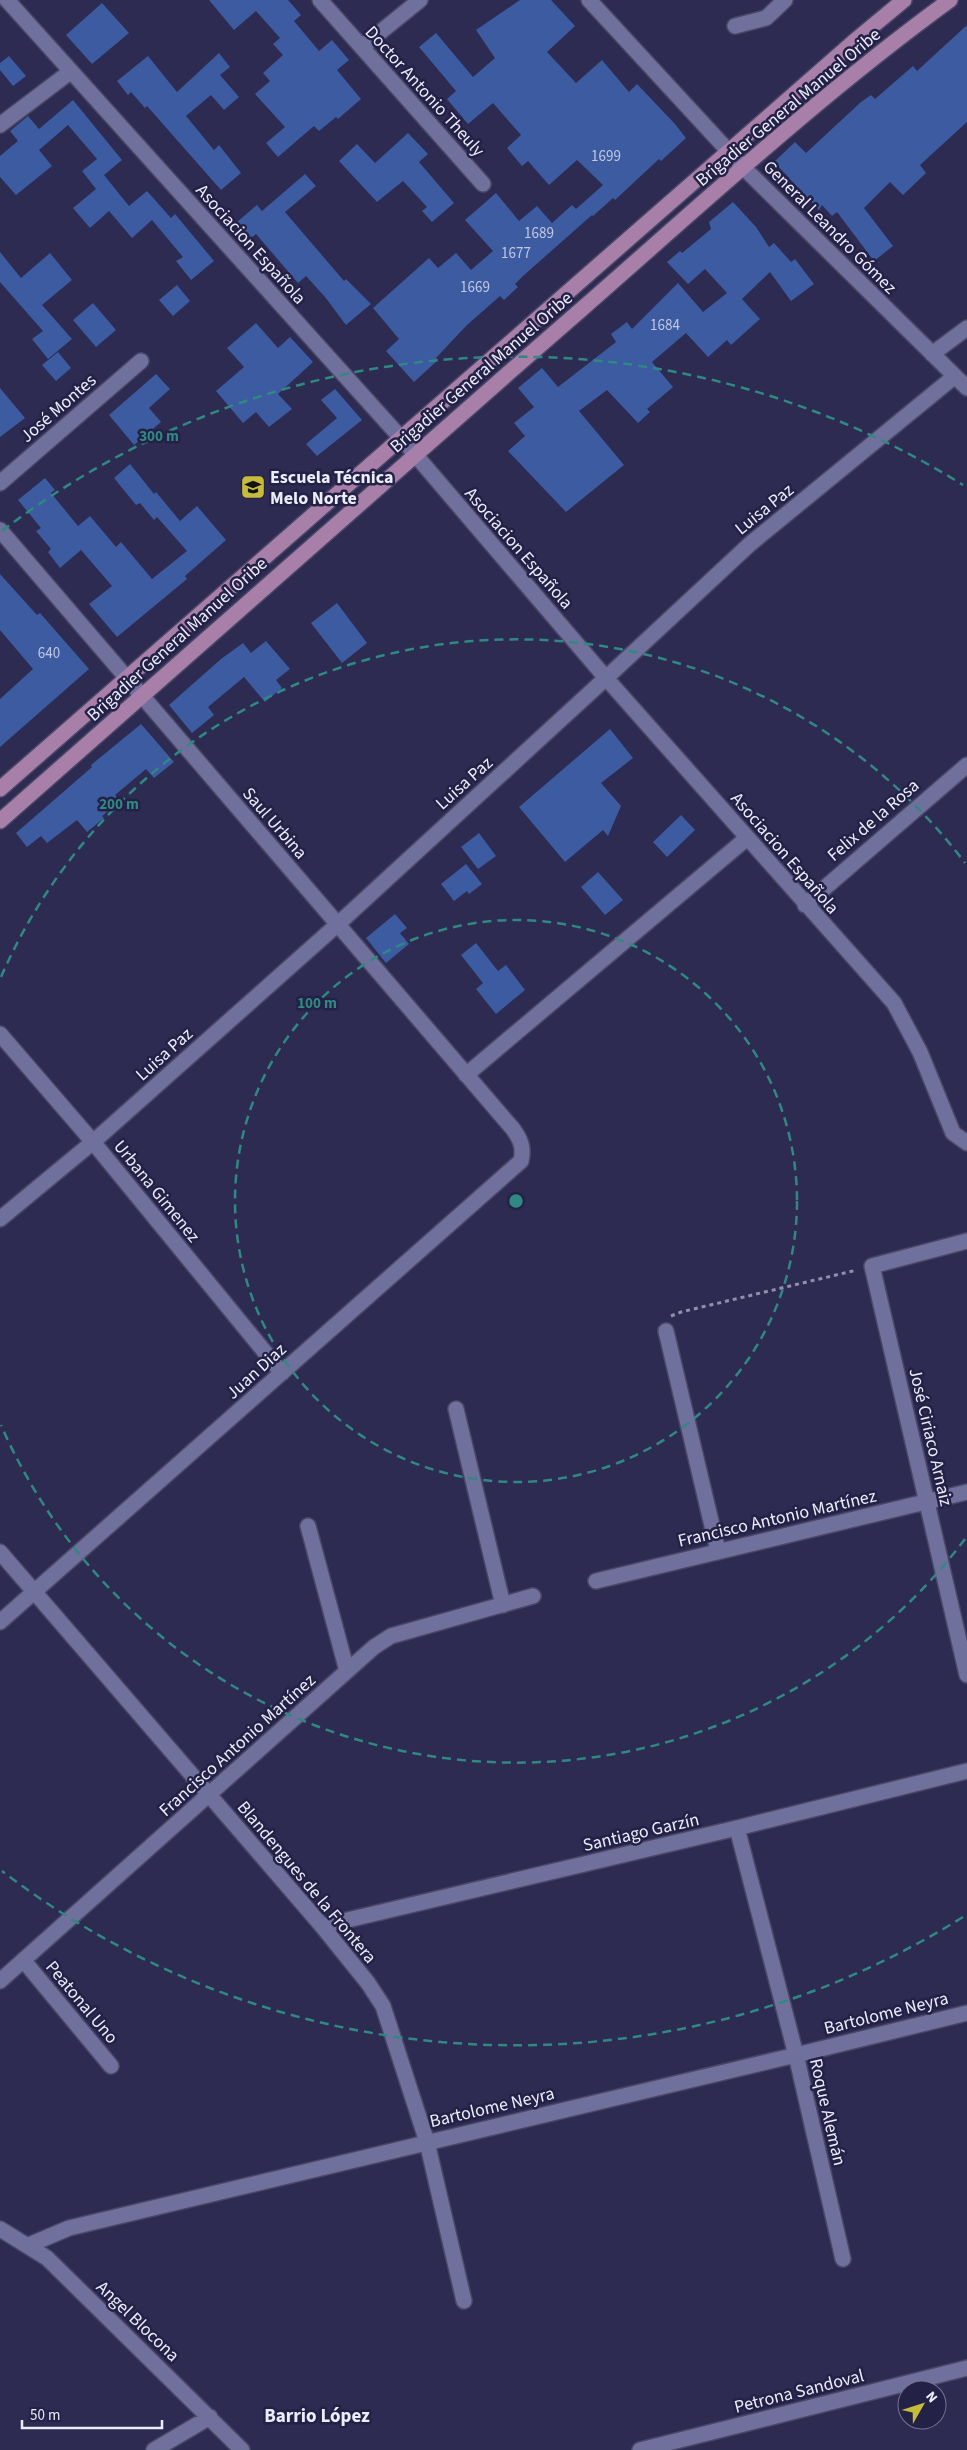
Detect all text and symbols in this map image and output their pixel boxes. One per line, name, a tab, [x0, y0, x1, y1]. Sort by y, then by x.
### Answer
street label: Doctor Antonio Theuly	[359, 20, 491, 163]
street label: Brigadier General Manuel Oribe	[690, 22, 886, 192]
house number: 1699	[591, 146, 621, 167]
street label: General Leandro Gómez	[757, 155, 902, 300]
street label: Asociacion Española	[190, 179, 311, 310]
house number: 1689	[524, 223, 554, 244]
house number: 1677	[501, 243, 531, 264]
house number: 1669	[460, 277, 490, 298]
street label: Brigadier General Manuel Oribe	[385, 286, 578, 459]
house number: 1684	[650, 315, 680, 336]
street label: José Montes	[15, 368, 102, 448]
text: 300 m	[139, 426, 179, 447]
place label: Escuela Técnica Melo Norte	[270, 465, 393, 511]
school or university icon: Escuela Técnica Melo Norte	[240, 474, 266, 500]
street label: Luisa Paz	[730, 478, 799, 541]
street label: Asociacion Española	[459, 482, 579, 615]
street label: Brigadier General Manuel Oribe	[82, 552, 273, 727]
house number: 640	[38, 643, 60, 664]
street label: Luisa Paz	[430, 751, 499, 816]
street label: Felix de la Rosa	[822, 773, 925, 867]
street label: Saul Urbina	[236, 782, 313, 865]
street label: Asociacion Española	[725, 787, 845, 920]
text: 200 m	[99, 794, 139, 815]
text: 100 m	[297, 993, 337, 1014]
street label: Luisa Paz	[130, 1022, 199, 1087]
street label: Urbana Gimenez	[108, 1135, 206, 1248]
centre of rings	[507, 1192, 525, 1210]
street label: Juan Diaz	[221, 1337, 292, 1405]
street label: José Ciriaco Arnaiz	[902, 1366, 959, 1509]
street label: Francisco Antonio Martínez	[675, 1483, 879, 1553]
street label: Francisco Antonio Martínez	[154, 1668, 321, 1823]
street label: Blandengues de la Frontera	[231, 1796, 382, 1969]
street label: Santiago Garzín	[581, 1807, 702, 1858]
street label: Peatonal Uno	[40, 1956, 124, 2049]
street label: Bartolome Neyra	[821, 1986, 951, 2041]
street label: Roque Alemán	[803, 2056, 852, 2168]
street label: Bartolome Neyra	[427, 2081, 557, 2134]
street label: Angel Blocona	[90, 2275, 185, 2368]
street label: Petrona Sandoval	[732, 2363, 867, 2420]
north arrow	[897, 2380, 947, 2430]
text: N	[921, 2388, 942, 2407]
scale bar	[22, 2398, 162, 2430]
district label: Barrio López	[264, 2403, 370, 2430]
text: 50 m	[30, 2405, 60, 2426]

